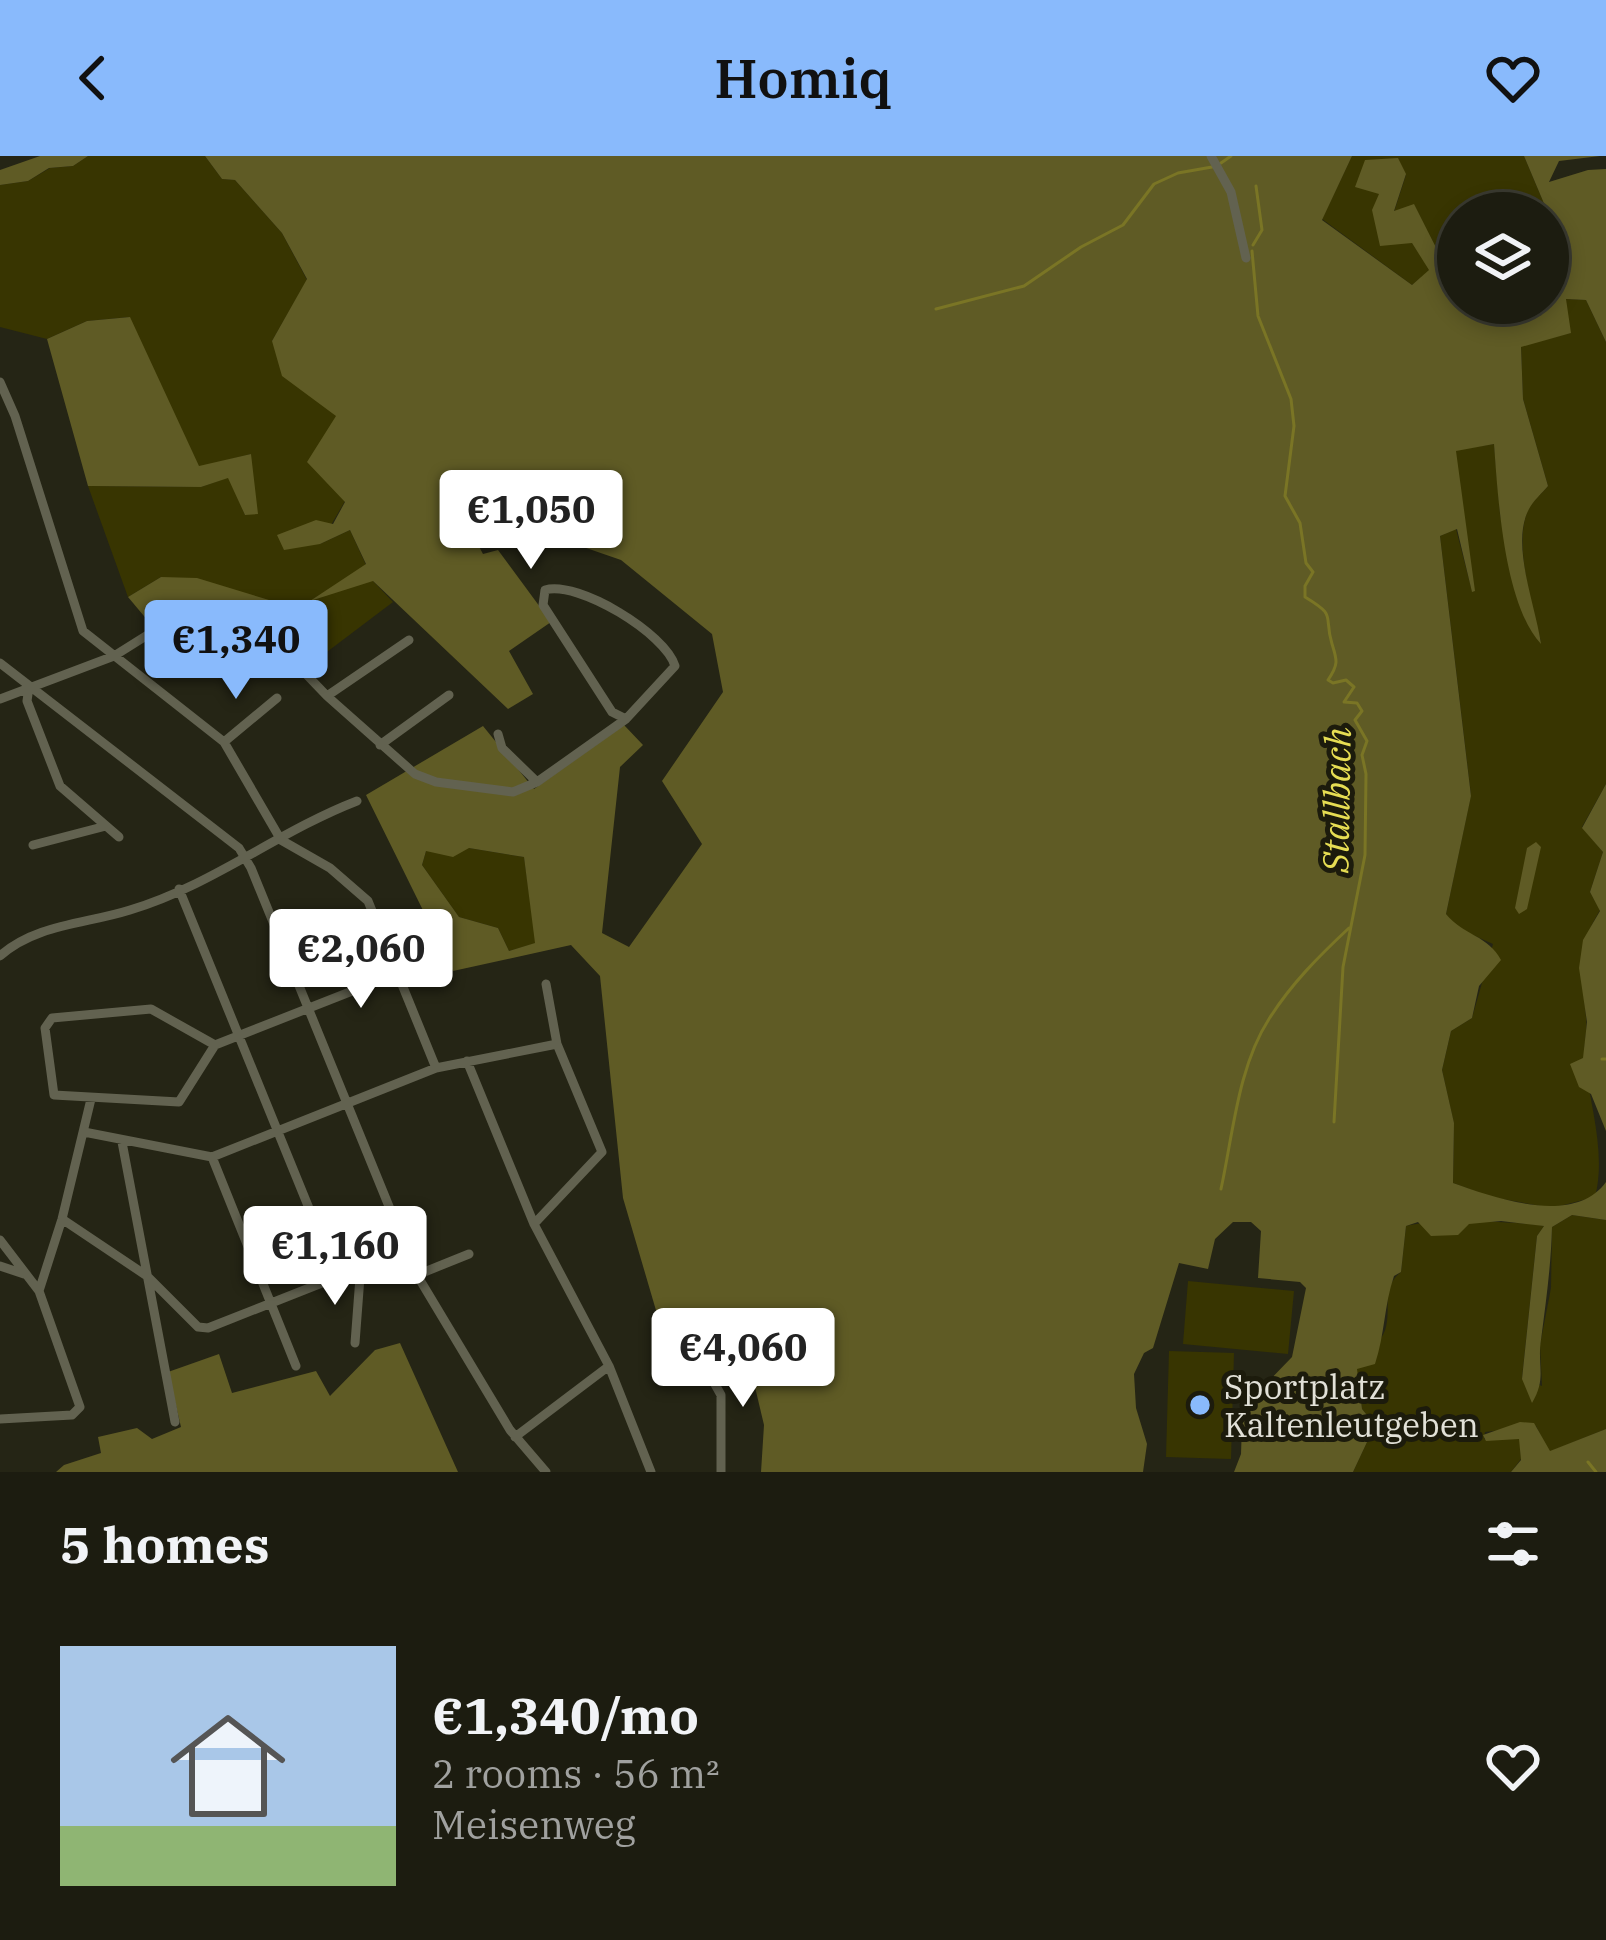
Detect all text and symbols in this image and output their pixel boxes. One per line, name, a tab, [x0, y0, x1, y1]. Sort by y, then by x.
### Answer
text: Homiq	[714, 43, 892, 113]
icon: back	[60, 45, 126, 111]
icon: heart	[1480, 45, 1546, 111]
map controls	[1437, 192, 1569, 324]
button: layers	[1437, 192, 1569, 324]
pin: €1,050	[433, 470, 629, 572]
text: €1,050	[467, 483, 595, 534]
pin: €1,340	[138, 600, 334, 702]
text: €1,340	[172, 613, 300, 664]
water label: Stallbach	[1311, 727, 1361, 874]
pin: €2,060	[263, 909, 459, 1011]
text: €2,060	[297, 922, 425, 973]
pin: €1,160	[237, 1206, 433, 1308]
text: €1,160	[271, 1219, 399, 1270]
pin: €4,060	[645, 1308, 841, 1410]
text: €4,060	[679, 1321, 807, 1372]
place label: Sportplatz Kaltenleutgeben	[1224, 1365, 1479, 1446]
marker: Sportplatz Kaltenleutgeben	[1187, 1392, 1213, 1418]
text: 5 homes	[60, 1511, 270, 1577]
icon: filters	[1480, 1511, 1546, 1577]
text: €1,340/mo	[432, 1682, 699, 1748]
icon: home	[156, 1694, 300, 1838]
icon: heart	[1480, 1733, 1546, 1799]
text: 2 rooms · 56 m²	[432, 1748, 720, 1799]
text: Meisenweg	[432, 1799, 636, 1850]

